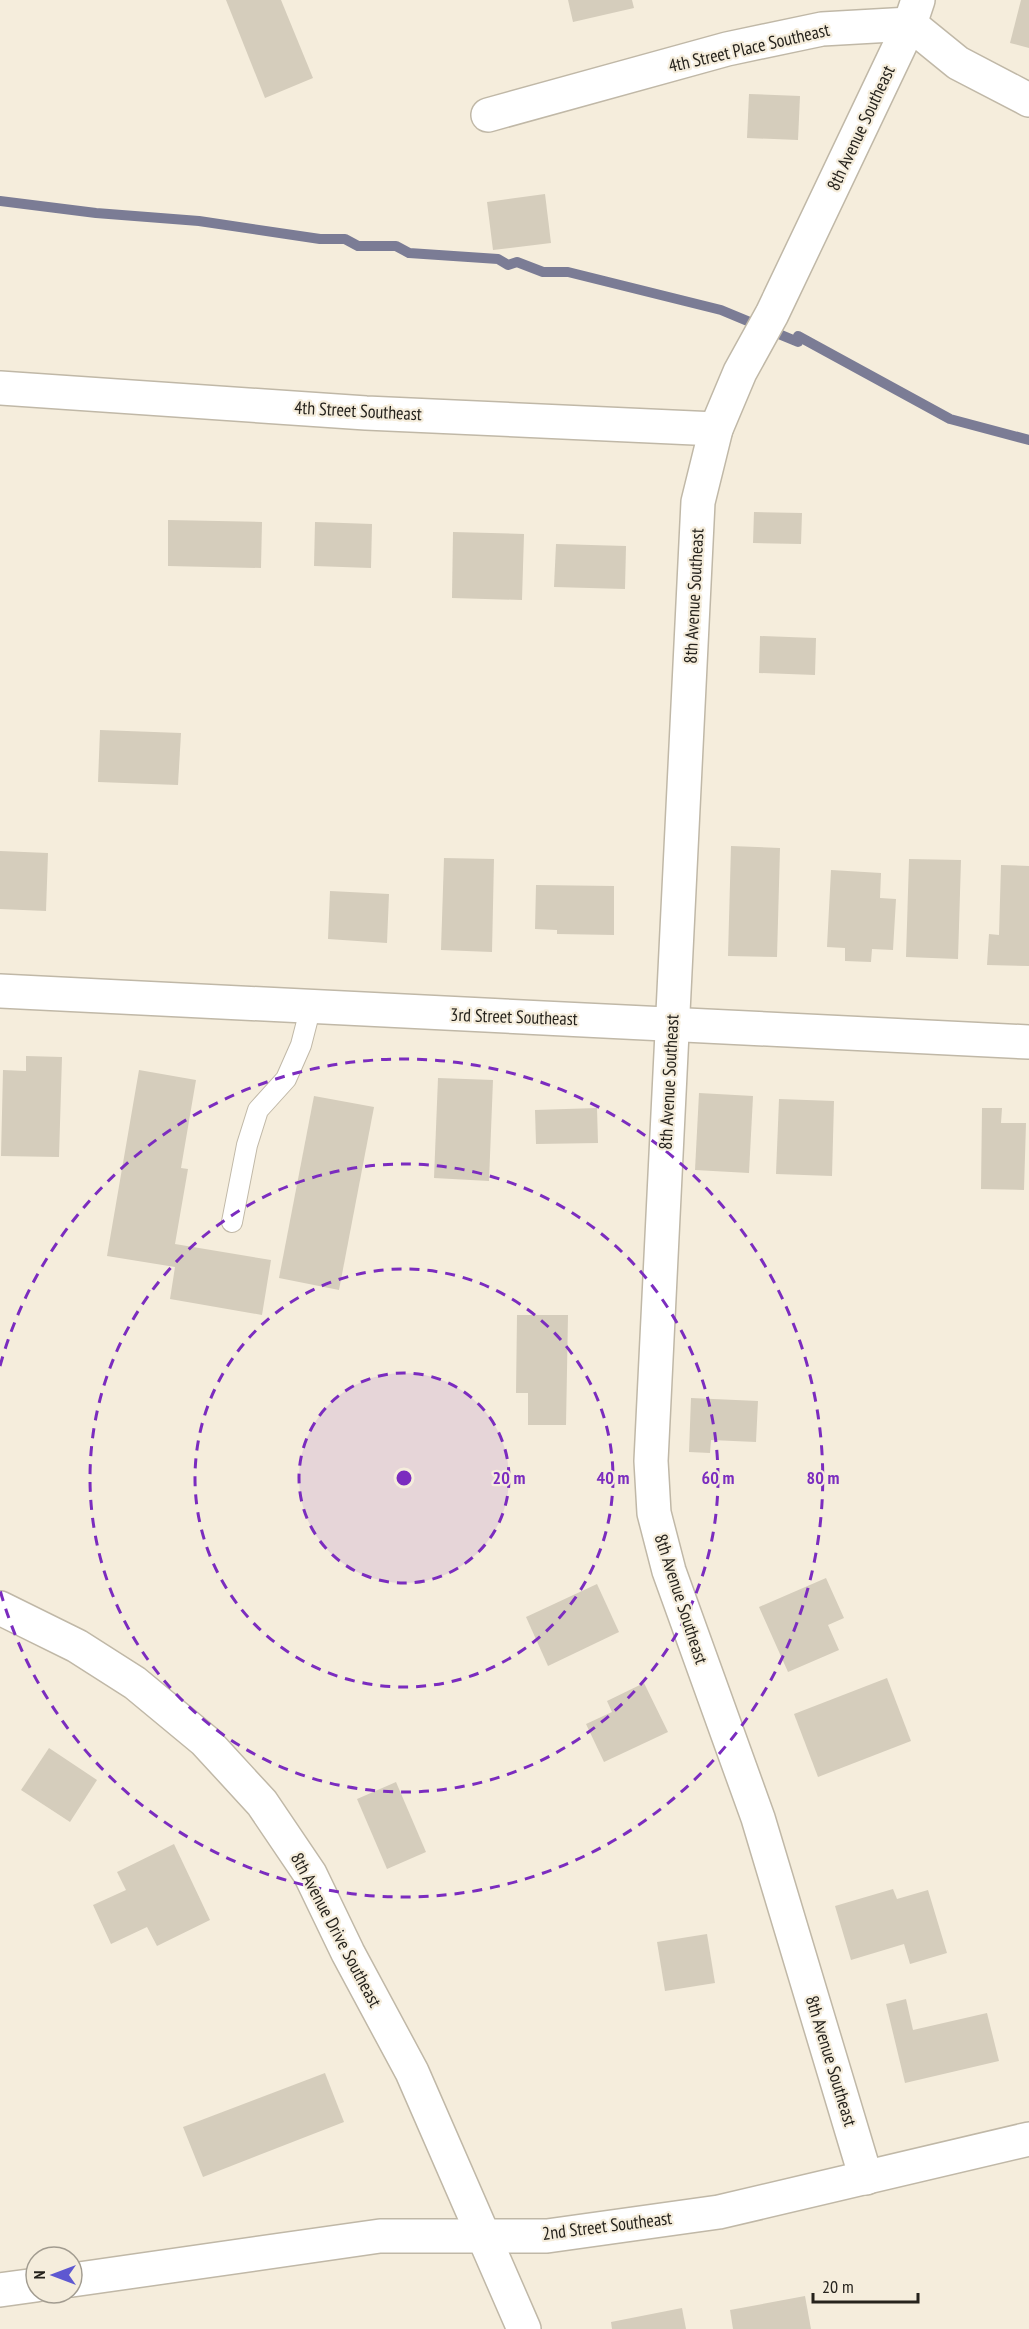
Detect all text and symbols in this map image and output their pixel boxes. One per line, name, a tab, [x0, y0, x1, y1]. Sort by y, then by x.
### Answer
street label: 4th Street Place Southeast	[666, 18, 832, 77]
street label: 8th Avenue Southeast	[821, 61, 900, 194]
street label: 4th Street Southeast	[294, 396, 422, 425]
street label: 8th Avenue Southeast	[678, 528, 709, 664]
street label: 3rd Street Southeast	[450, 1003, 578, 1030]
street label: 8th Avenue Southeast	[653, 1014, 684, 1150]
text: 20 m	[493, 1466, 525, 1489]
text: 40 m	[597, 1466, 629, 1489]
text: 60 m	[702, 1466, 734, 1489]
text: 80 m	[807, 1466, 839, 1489]
centre of rings	[394, 1468, 414, 1488]
street label: 8th Avenue Southeast	[650, 1531, 713, 1667]
street label: 8th Avenue Drive Southeast	[286, 1848, 387, 2011]
street label: 8th Avenue Southeast	[801, 1993, 862, 2129]
street label: 2nd Street Southeast	[541, 2206, 673, 2245]
north arrow	[24, 2245, 84, 2305]
scale bar	[813, 2266, 918, 2304]
text: N	[29, 2271, 49, 2279]
text: 20 m	[822, 2275, 854, 2298]

